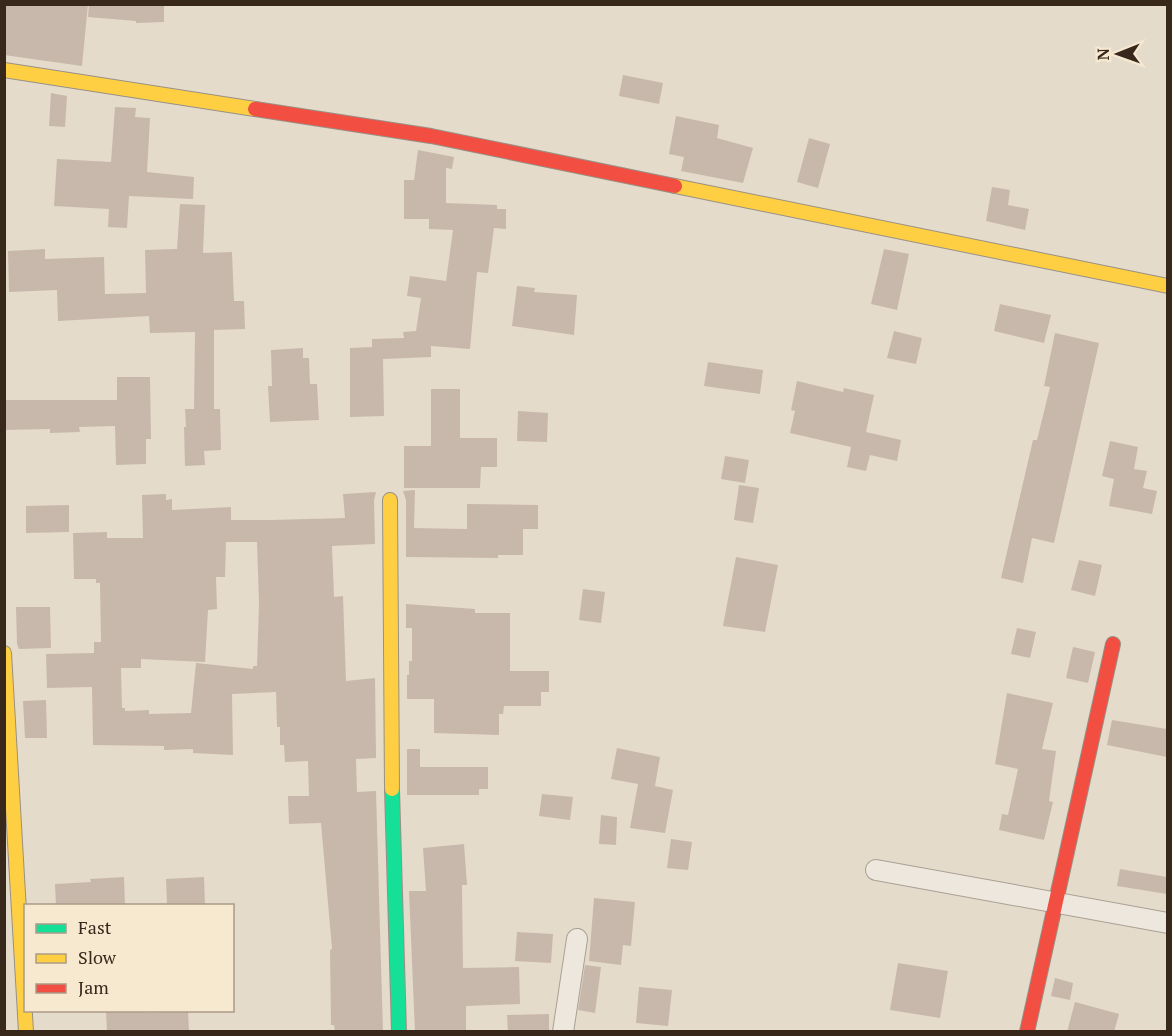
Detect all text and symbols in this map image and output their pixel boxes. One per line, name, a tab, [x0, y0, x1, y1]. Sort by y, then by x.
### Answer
north arrow	[1088, 24, 1148, 84]
text: N	[1092, 48, 1114, 61]
legend	[24, 904, 234, 1012]
text: Fast	[78, 915, 112, 939]
text: Slow	[78, 945, 117, 969]
text: Jam	[78, 975, 109, 999]

